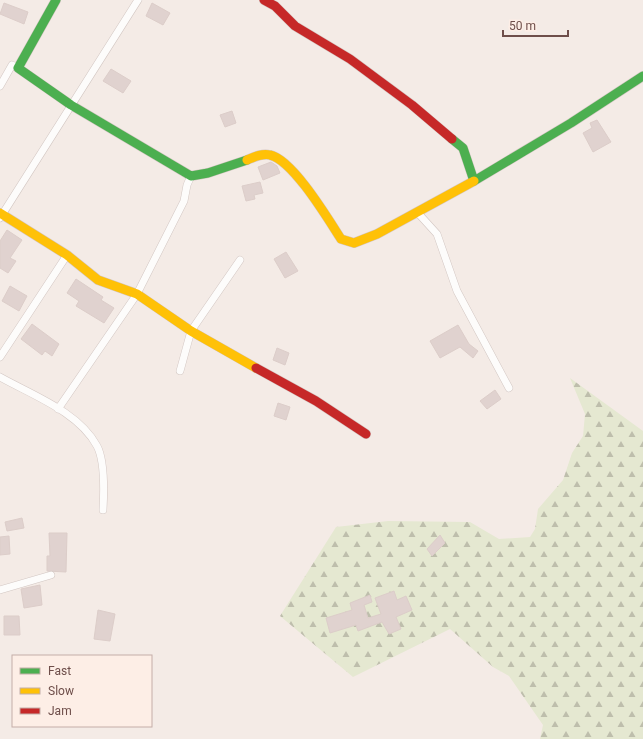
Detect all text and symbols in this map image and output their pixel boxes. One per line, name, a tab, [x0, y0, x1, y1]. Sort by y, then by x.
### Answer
scale bar	[503, 12, 568, 38]
text: 50 m	[509, 19, 536, 33]
legend	[12, 655, 152, 727]
text: Fast	[48, 664, 71, 678]
text: Slow	[48, 684, 74, 698]
text: Jam	[48, 704, 72, 718]

